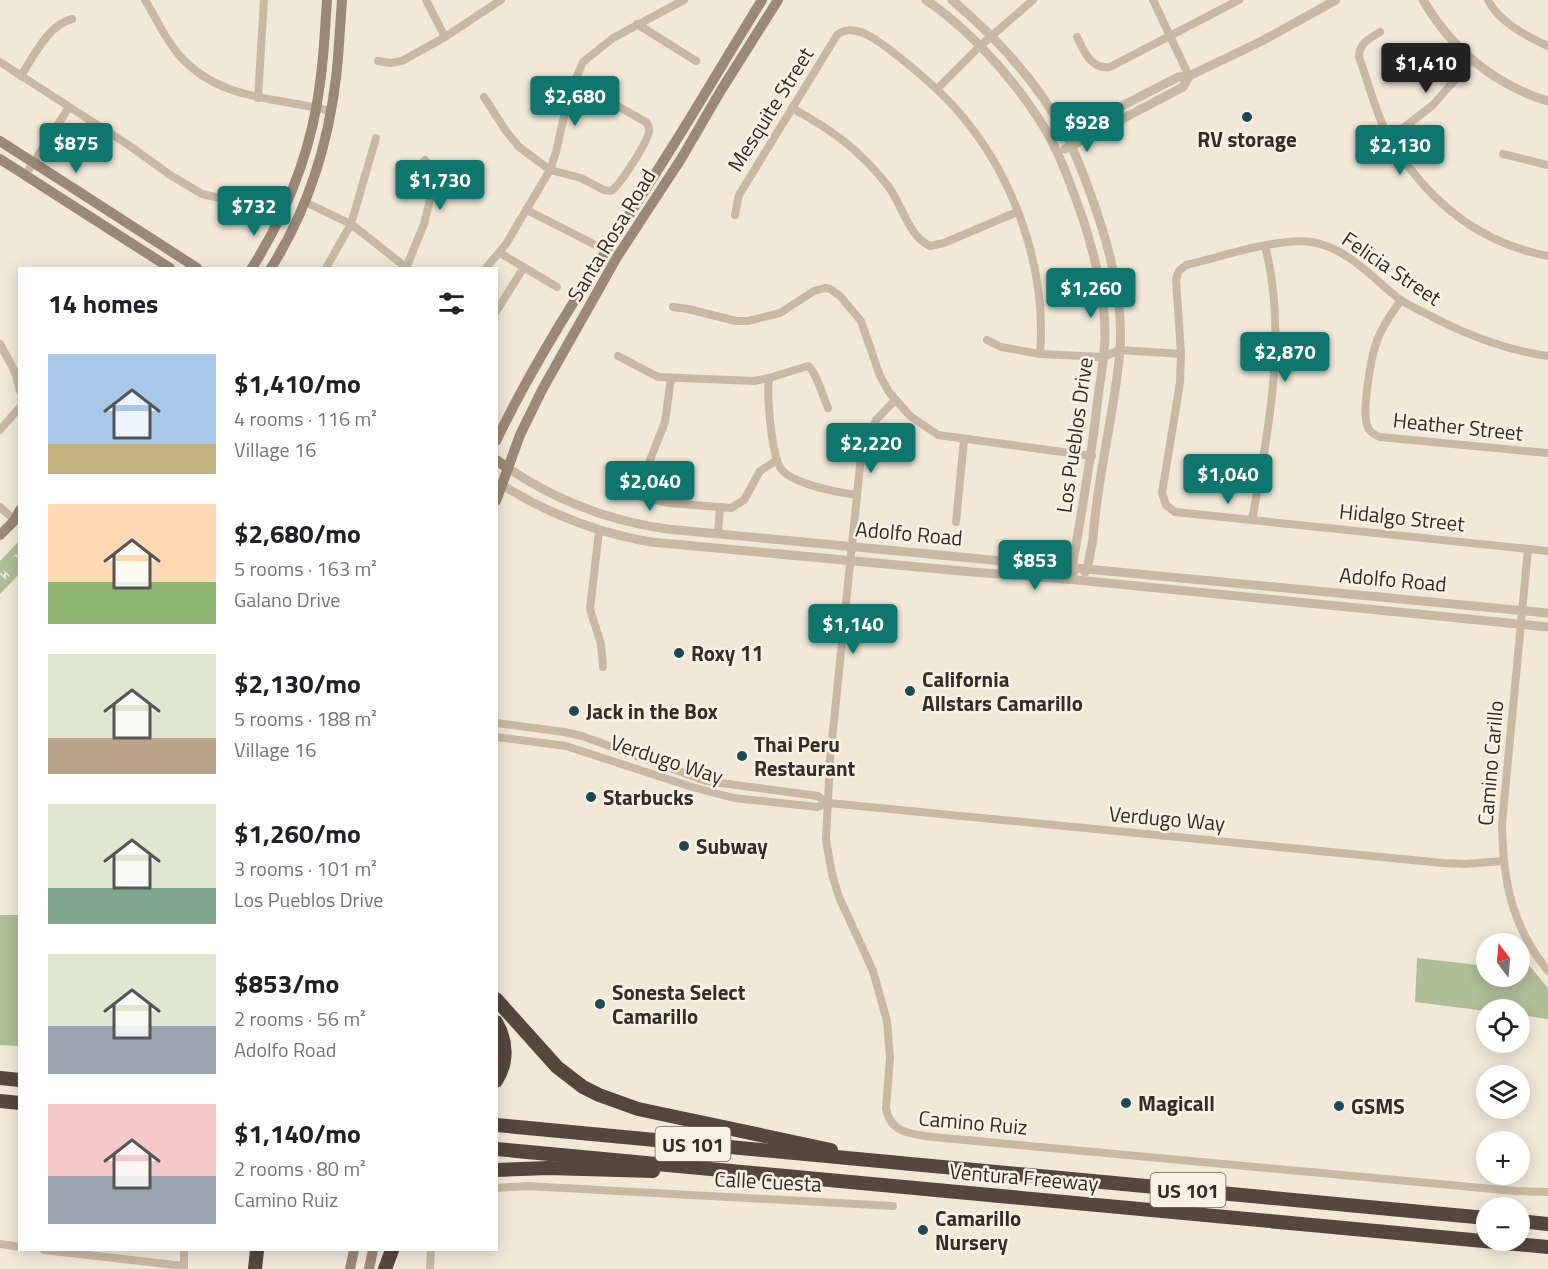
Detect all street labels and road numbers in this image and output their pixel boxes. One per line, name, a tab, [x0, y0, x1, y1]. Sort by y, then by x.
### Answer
street label: Mesquite Street	[719, 40, 821, 177]
street label: Santa Rosa Road	[559, 163, 663, 307]
street label: Felicia Street	[1336, 223, 1449, 313]
street label: Los Pueblos Drive	[1047, 355, 1101, 515]
street label: Heather Street	[1391, 403, 1525, 449]
street label: Hidalgo Street	[1338, 495, 1467, 540]
street label: Adolfo Road	[854, 512, 964, 554]
street label: Adolfo Road	[1338, 558, 1448, 600]
street label: Camino Carillo	[1469, 699, 1511, 827]
street label: Verdugo Way	[607, 726, 727, 792]
street label: Verdugo Way	[1107, 797, 1227, 839]
street label: Camino Ruiz	[917, 1101, 1029, 1143]
road number: US 101	[656, 1127, 730, 1161]
street label: Ventura Freeway	[948, 1155, 1100, 1199]
street label: Calle Cuesta	[713, 1162, 823, 1200]
road number: US 101	[1150, 1173, 1226, 1207]

